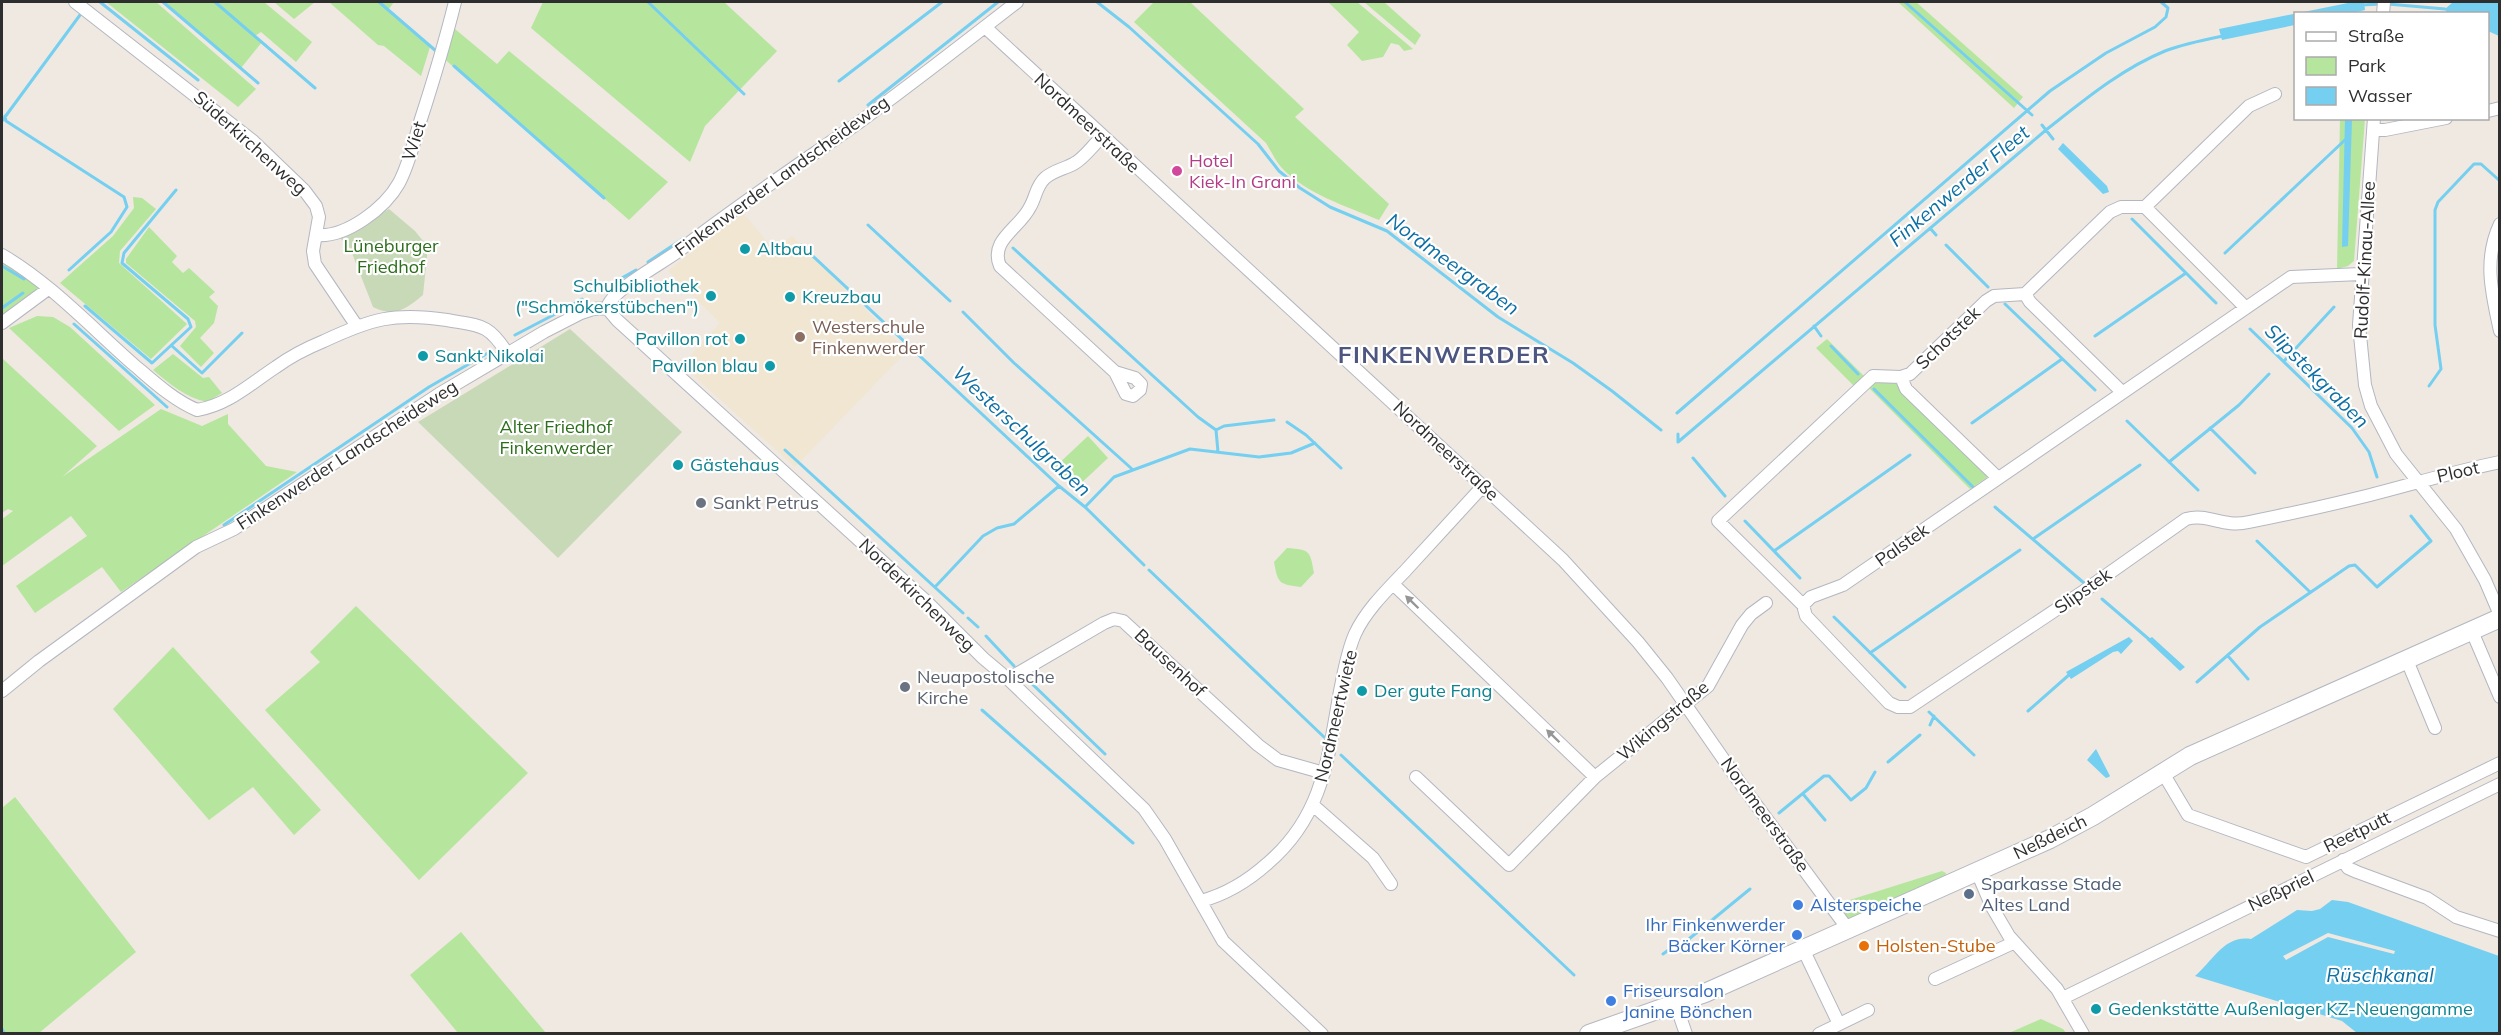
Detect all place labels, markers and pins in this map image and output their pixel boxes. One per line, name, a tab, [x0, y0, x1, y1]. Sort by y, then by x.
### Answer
place label: Hotel Kiek-In Grani	[1189, 149, 1296, 193]
marker: Hotel Kiek-In Grani	[1170, 164, 1184, 178]
place label: Altbau	[757, 237, 813, 260]
marker: Altbau	[738, 242, 752, 256]
place label: Schulbibliothek ("Schmökerstübchen")	[515, 274, 700, 318]
place label: Kreuzbau	[802, 285, 881, 308]
marker: Schulbibliothek ("Schmökerstübchen")	[704, 289, 718, 303]
marker: Kreuzbau	[783, 290, 797, 304]
place label: Westerschule Finkenwerder	[812, 315, 926, 359]
place label: Pavillon rot	[635, 327, 728, 350]
marker: Westerschule Finkenwerder	[793, 330, 807, 344]
marker: Pavillon rot	[733, 332, 747, 346]
place label: Sankt Nikolai	[435, 344, 544, 367]
marker: Sankt Nikolai	[416, 349, 430, 363]
place label: Pavillon blau	[652, 354, 758, 377]
marker: Pavillon blau	[763, 359, 777, 373]
place label: Gästehaus	[690, 453, 780, 476]
marker: Gästehaus	[671, 458, 685, 472]
place label: Sankt Petrus	[713, 491, 819, 514]
marker: Sankt Petrus	[694, 496, 708, 510]
place label: Neuapostolische Kirche	[917, 665, 1055, 709]
place label: Der gute Fang	[1374, 679, 1492, 702]
marker: Neuapostolische Kirche	[898, 680, 912, 694]
marker: Der gute Fang	[1355, 684, 1369, 698]
place label: Sparkasse Stade Altes Land	[1981, 872, 2122, 916]
marker: Sparkasse Stade Altes Land	[1962, 887, 1976, 901]
place label: Alsterspeiche	[1810, 893, 1922, 916]
marker: Alsterspeiche	[1791, 898, 1805, 912]
place label: Ihr Finkenwerder Bäcker Körner	[1645, 913, 1785, 957]
marker: Ihr Finkenwerder Bäcker Körner	[1790, 928, 1804, 942]
place label: Holsten-Stube	[1876, 934, 1996, 957]
marker: Holsten-Stube	[1857, 939, 1871, 953]
place label: Friseursalon Janine Bönchen	[1623, 979, 1752, 1023]
marker: Friseursalon Janine Bönchen	[1604, 994, 1618, 1008]
place label: Gedenkstätte Außenlager KZ-Neuengamme	[2108, 997, 2473, 1020]
marker: Gedenkstätte Außenlager KZ-Neuengamme	[2089, 1002, 2103, 1016]

